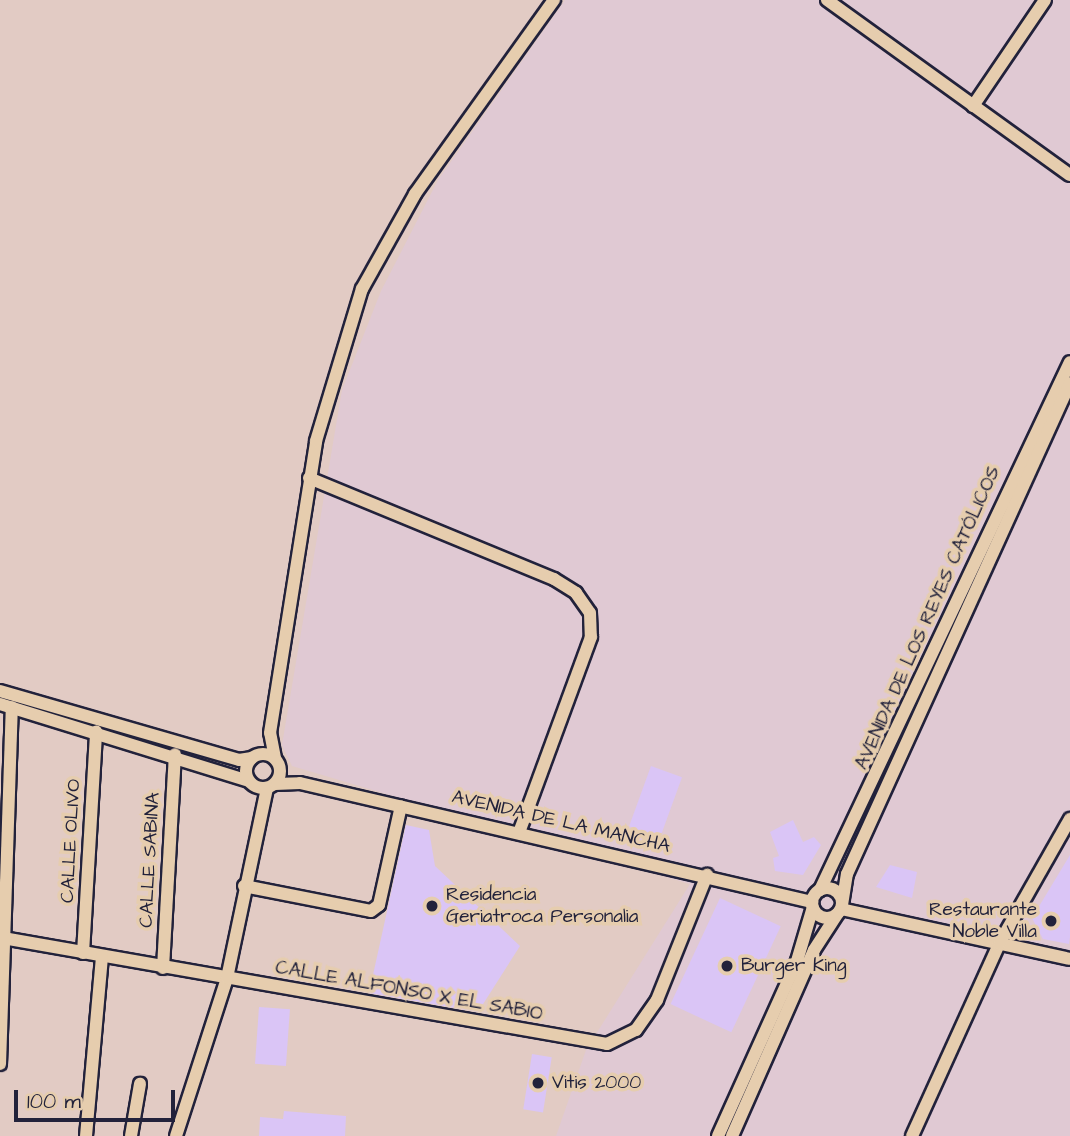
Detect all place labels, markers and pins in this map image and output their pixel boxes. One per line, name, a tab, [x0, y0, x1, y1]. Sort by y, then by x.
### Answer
place label: Residencia Geriatroca Personalia	[446, 884, 638, 928]
marker: Residencia Geriatroca Personalia	[424, 898, 440, 914]
place label: Restaurante Noble Villa	[929, 899, 1037, 943]
marker: Restaurante Noble Villa	[1043, 913, 1059, 929]
place label: Burger King	[741, 955, 846, 977]
marker: Burger King	[719, 958, 735, 974]
place label: Vitis 2000	[552, 1072, 641, 1094]
marker: Vitis 2000	[530, 1075, 546, 1091]

